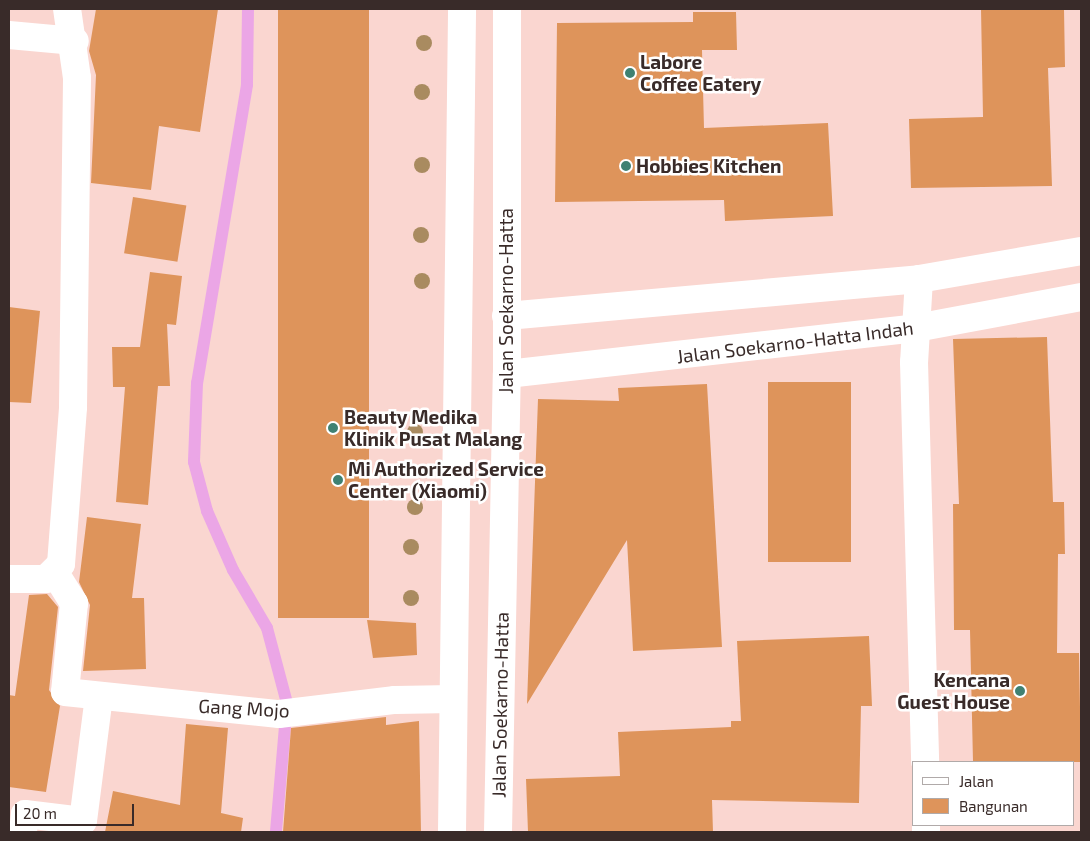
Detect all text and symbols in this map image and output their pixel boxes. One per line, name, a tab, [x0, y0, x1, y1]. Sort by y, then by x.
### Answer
place label: Labore Coffee Eatery	[640, 51, 761, 95]
marker: Labore Coffee Eatery	[624, 67, 636, 79]
place label: Hobbies Kitchen	[636, 155, 781, 177]
marker: Hobbies Kitchen	[620, 160, 632, 172]
street label: Jalan Soekarno-Hatta	[495, 208, 517, 394]
street label: Jalan Soekarno-Hatta Indah	[675, 316, 915, 368]
place label: Beauty Medika Klinik Pusat Malang	[344, 406, 522, 450]
marker: Beauty Medika Klinik Pusat Malang	[326, 421, 340, 435]
place label: Mi Authorized Service Center (Xiaomi)	[348, 458, 545, 502]
marker: Mi Authorized Service Center (Xiaomi)	[332, 474, 344, 486]
street label: Jalan Soekarno-Hatta	[487, 612, 513, 798]
place label: Kencana Guest House	[897, 669, 1010, 713]
marker: Kencana Guest House	[1014, 685, 1026, 697]
street label: Gang Mojo	[198, 694, 290, 722]
legend	[912, 761, 1075, 826]
text: Jalan	[959, 772, 994, 790]
scale bar	[18, 794, 136, 826]
text: Bangunan	[959, 797, 1028, 815]
text: 20 m	[23, 804, 57, 822]

